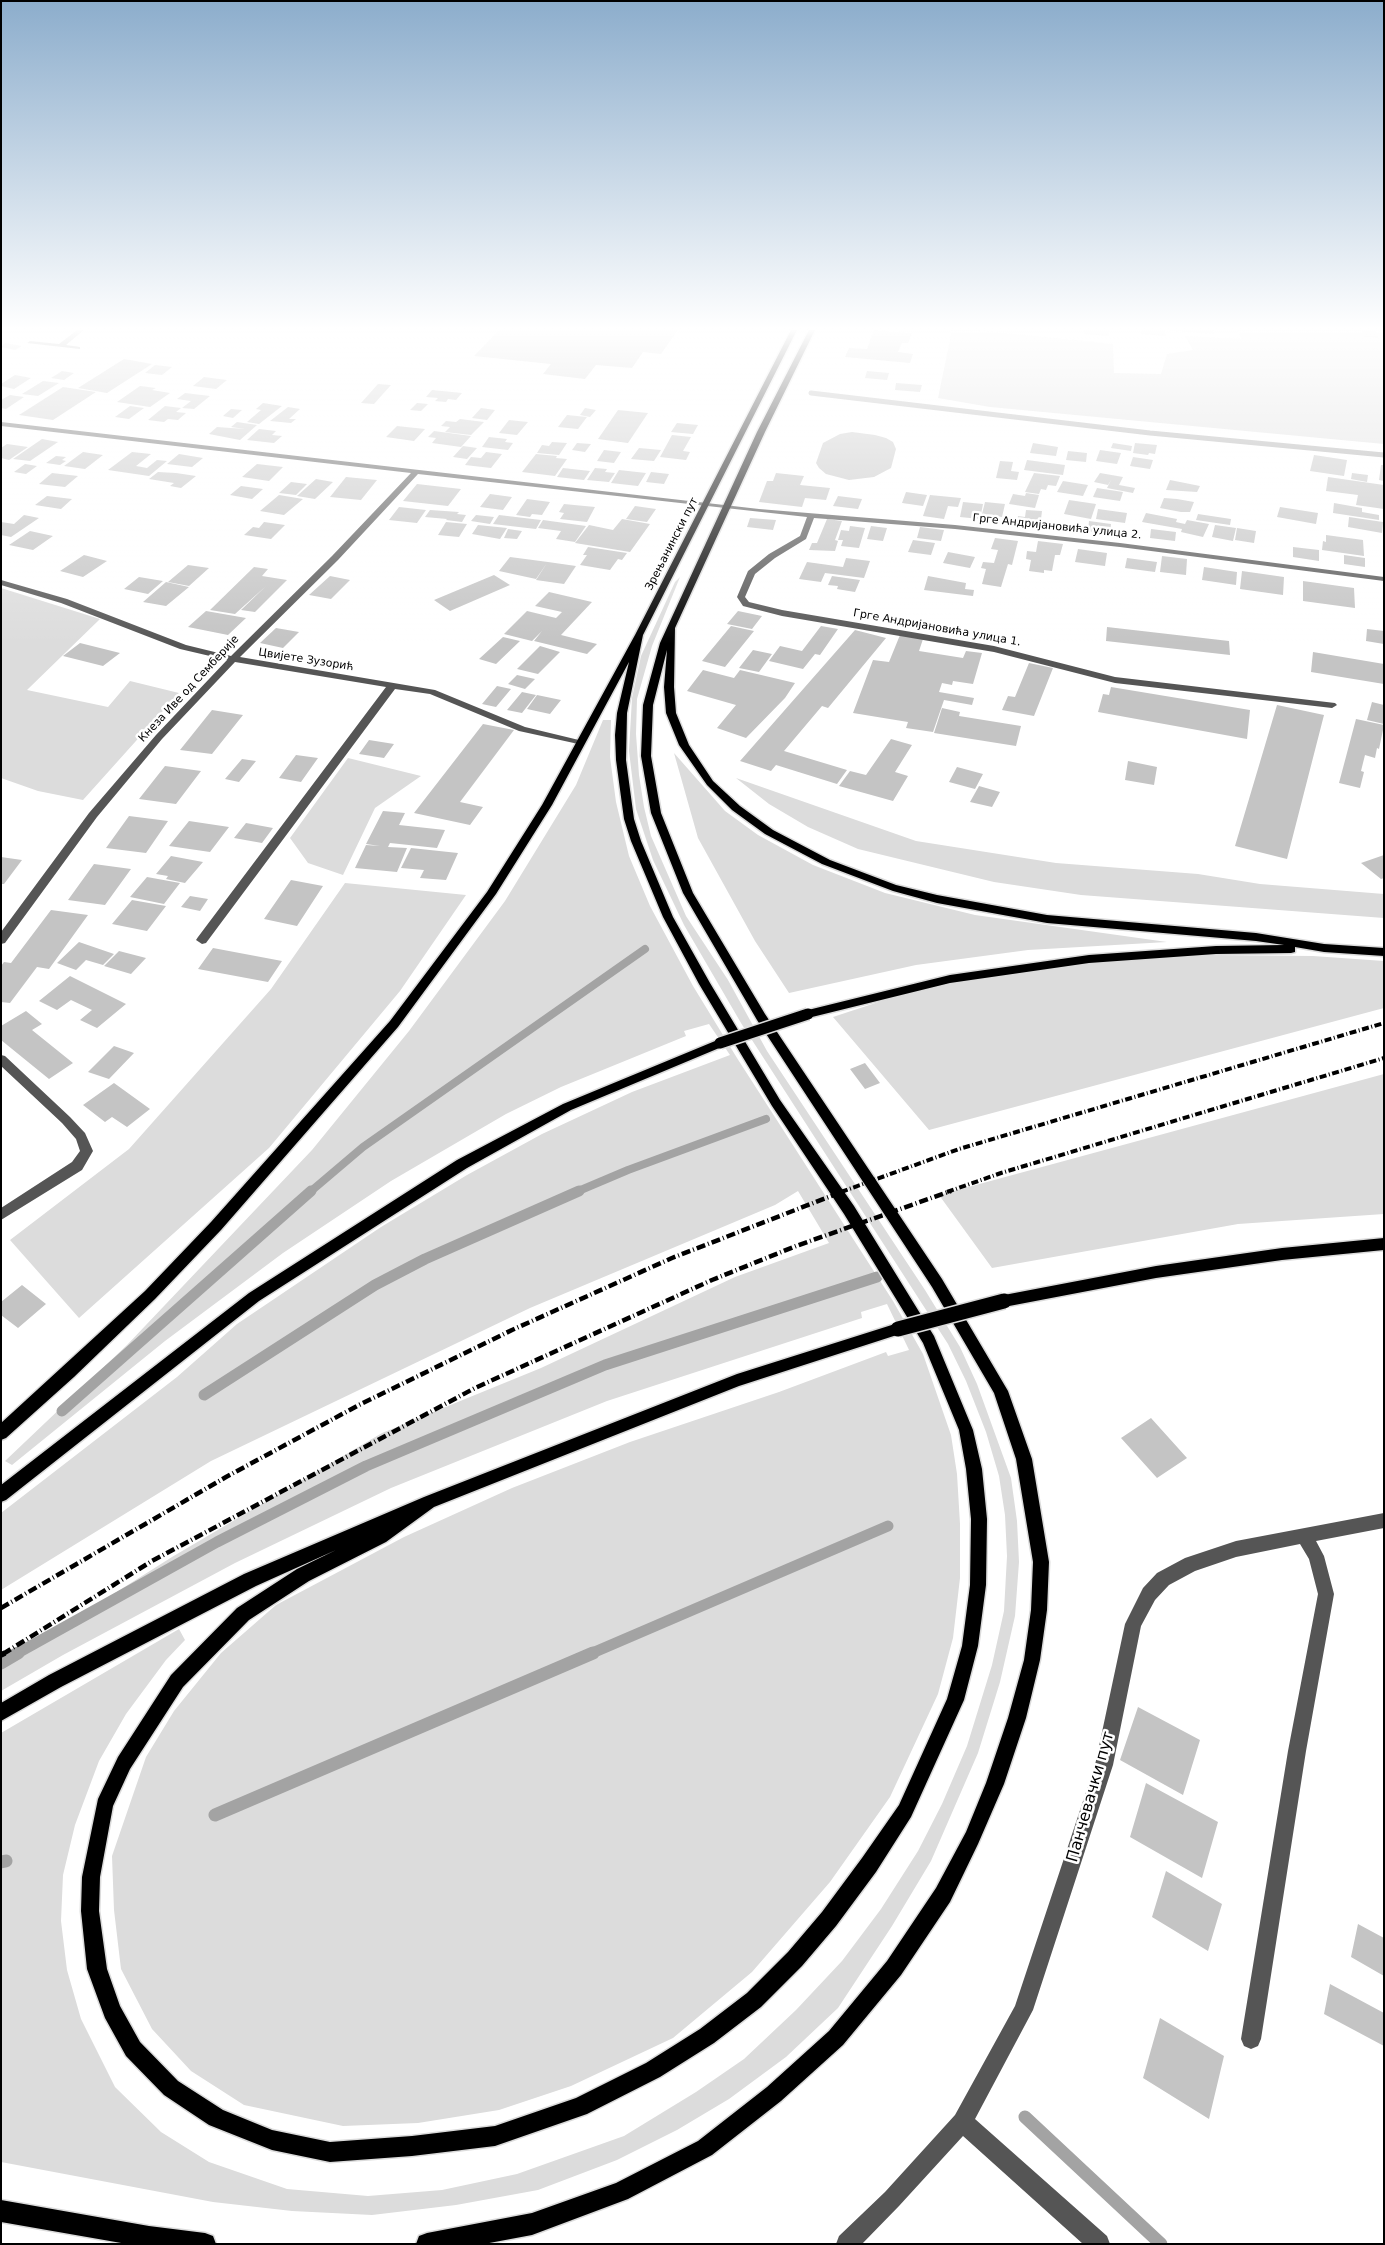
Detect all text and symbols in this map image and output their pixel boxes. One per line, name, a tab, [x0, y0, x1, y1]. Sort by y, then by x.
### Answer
street label: Зрењанински пут	[643, 495, 701, 593]
street label: Грге Андријановића улица 2.	[972, 512, 1142, 542]
street label: Грге Андријановића улица 1.	[852, 607, 1022, 649]
street label: Кнеза Иве од Семберије	[136, 633, 242, 745]
street label: Цвијете Зузорић	[258, 646, 354, 674]
street label: Панчевачки пут	[1063, 1730, 1119, 1864]

